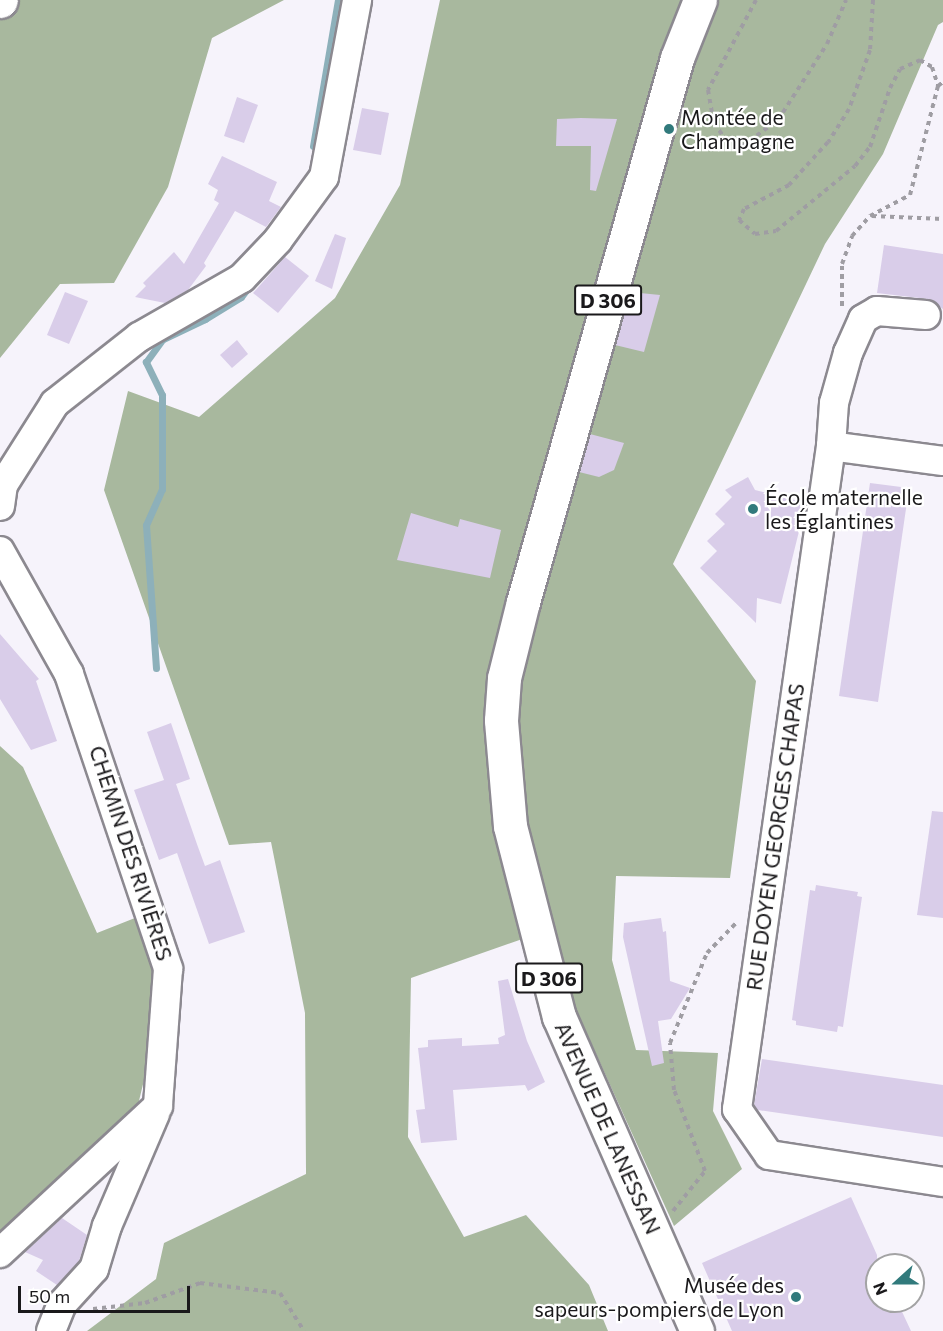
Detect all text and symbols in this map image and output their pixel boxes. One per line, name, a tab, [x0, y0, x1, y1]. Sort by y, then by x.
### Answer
place label: Montée de Champagne	[681, 104, 795, 154]
marker: Montée de Champagne	[662, 122, 676, 136]
road number: D 306	[574, 283, 642, 317]
place label: École maternelle les Églantines	[765, 484, 923, 534]
marker: École maternelle les Églantines	[746, 502, 760, 516]
street label: RUE DOYEN GEORGES CHAPAS	[741, 682, 809, 992]
street label: CHEMIN DES RIVIÈRES	[84, 742, 178, 964]
road number: D 306	[514, 961, 584, 995]
street label: AVENUE DE LANESSAN	[550, 1018, 666, 1238]
north arrow	[865, 1253, 925, 1313]
place label: Musée des sapeurs-pompiers de Lyon	[534, 1272, 784, 1322]
scale bar	[21, 1274, 194, 1312]
text: N	[869, 1280, 891, 1298]
text: 50 m	[29, 1285, 70, 1307]
marker: Musée des sapeurs-pompiers de Lyon	[789, 1290, 803, 1304]

